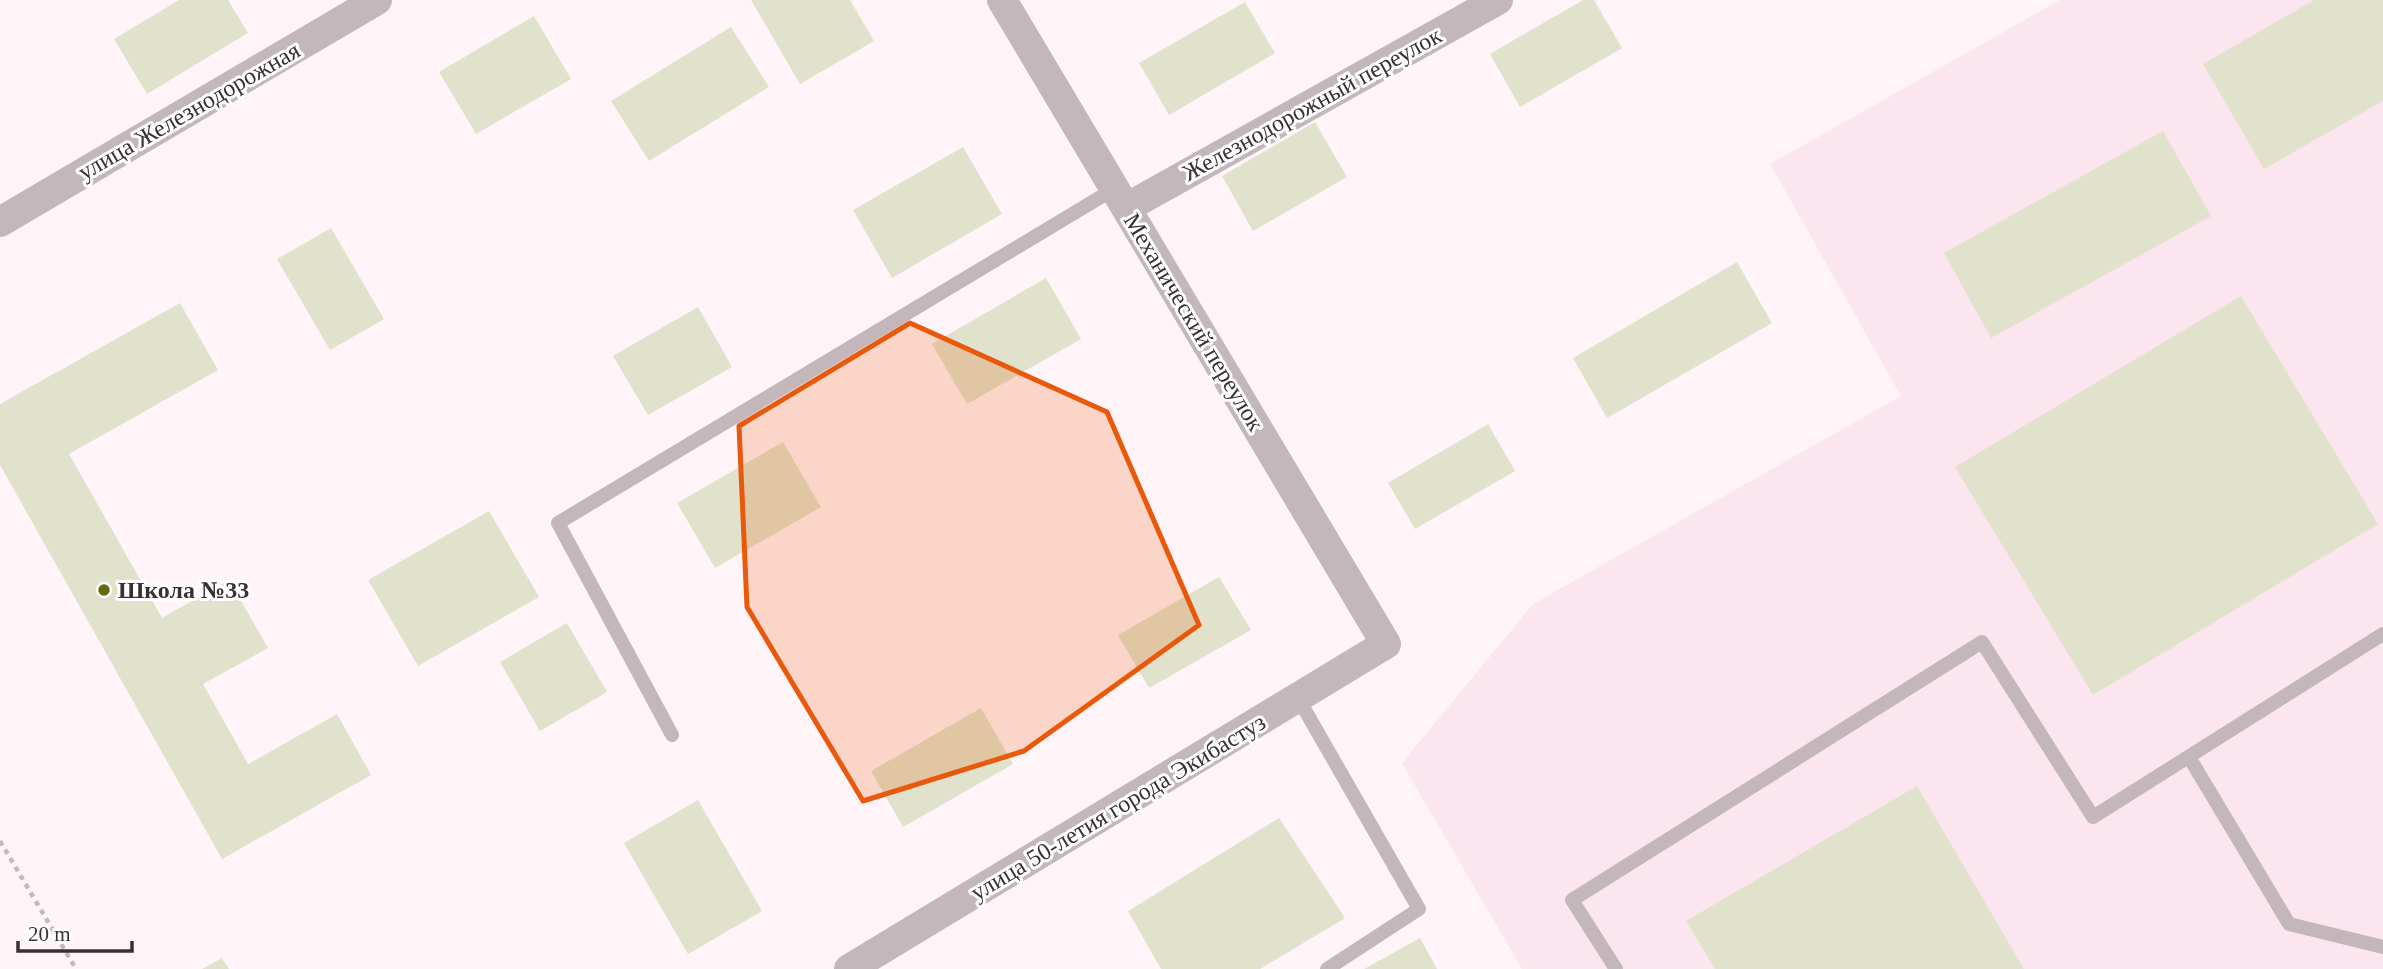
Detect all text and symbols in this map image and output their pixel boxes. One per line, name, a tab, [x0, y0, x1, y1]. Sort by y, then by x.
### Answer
street label: Железнодорожный переулок	[1178, 22, 1446, 186]
street label: улица Железнодорожная	[74, 37, 304, 185]
street label: Механический переулок	[1119, 209, 1269, 436]
place label: Школа №33	[118, 577, 249, 603]
marker: Школа №33	[96, 582, 112, 598]
street label: улица 50-летия города Экибастуз	[966, 709, 1270, 905]
scale bar	[18, 909, 131, 953]
text: 20 m	[28, 922, 71, 946]

